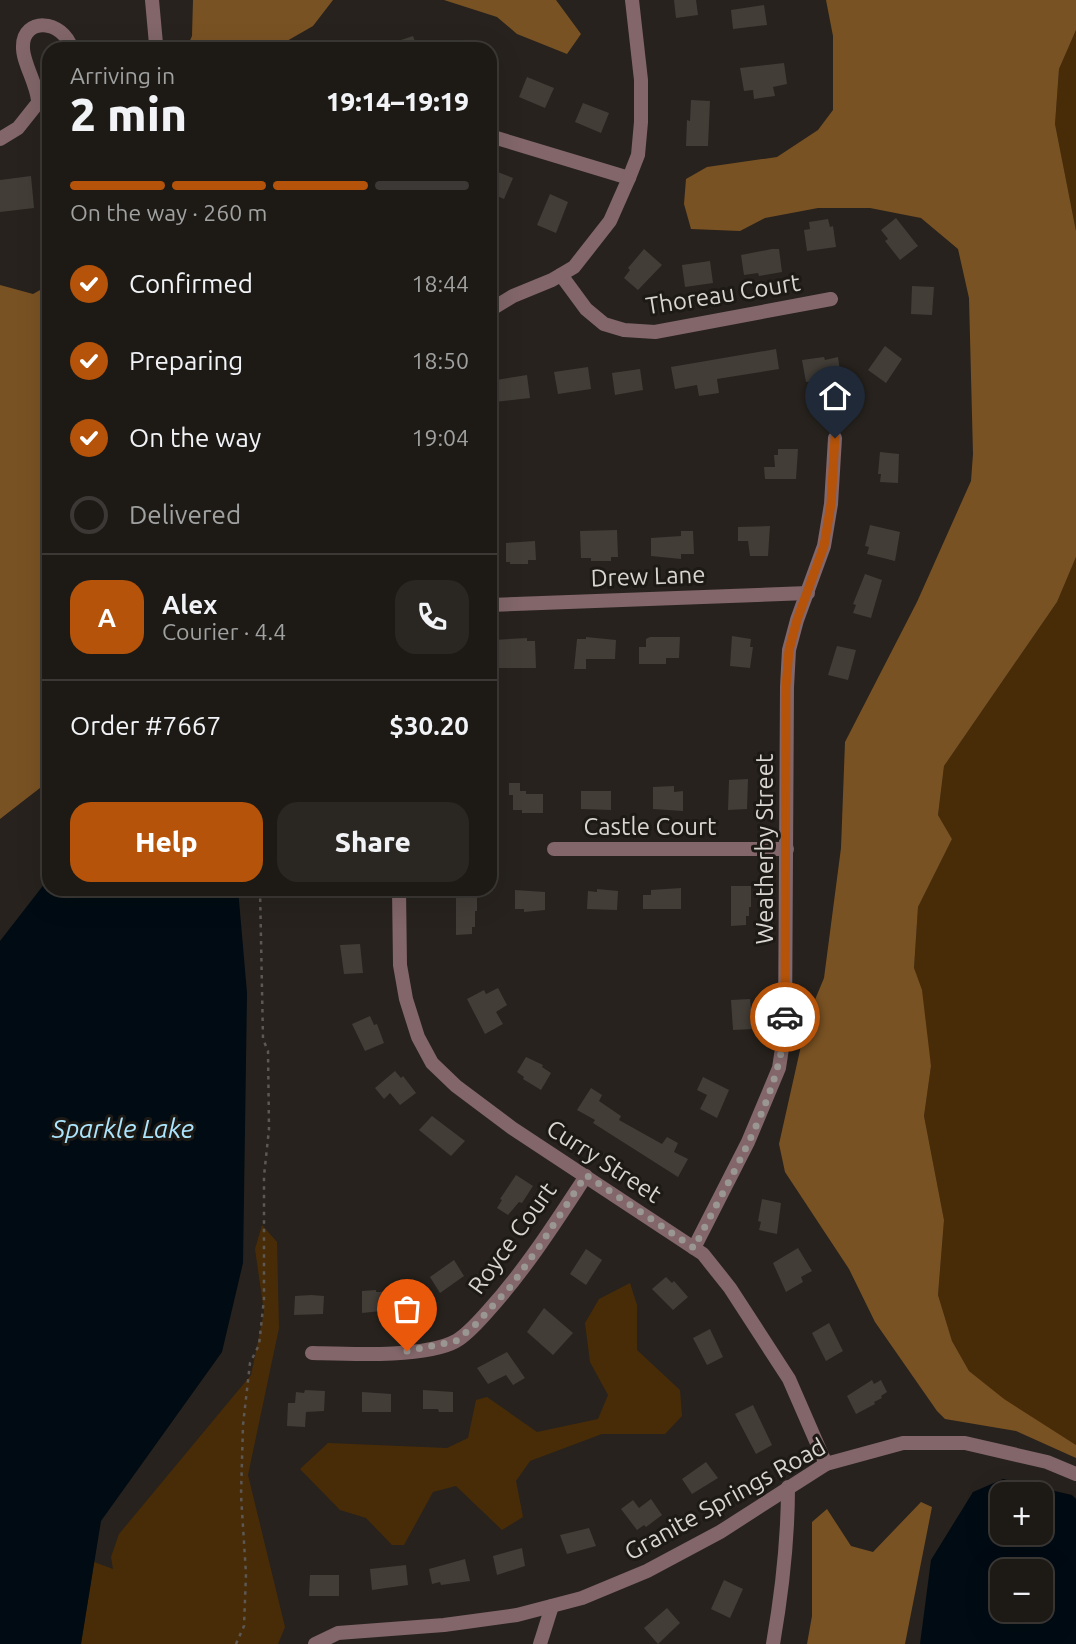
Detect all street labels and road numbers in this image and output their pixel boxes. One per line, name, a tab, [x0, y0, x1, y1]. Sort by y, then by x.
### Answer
street label: Thoreau Court	[644, 268, 803, 320]
street label: Drew Lane	[590, 561, 706, 591]
street label: Weatherby Street	[751, 753, 778, 944]
street label: Castle Court	[584, 813, 717, 840]
street label: Curry Street	[542, 1114, 667, 1208]
street label: Royce Court	[463, 1177, 562, 1299]
street label: Granite Springs Road	[620, 1433, 830, 1565]

